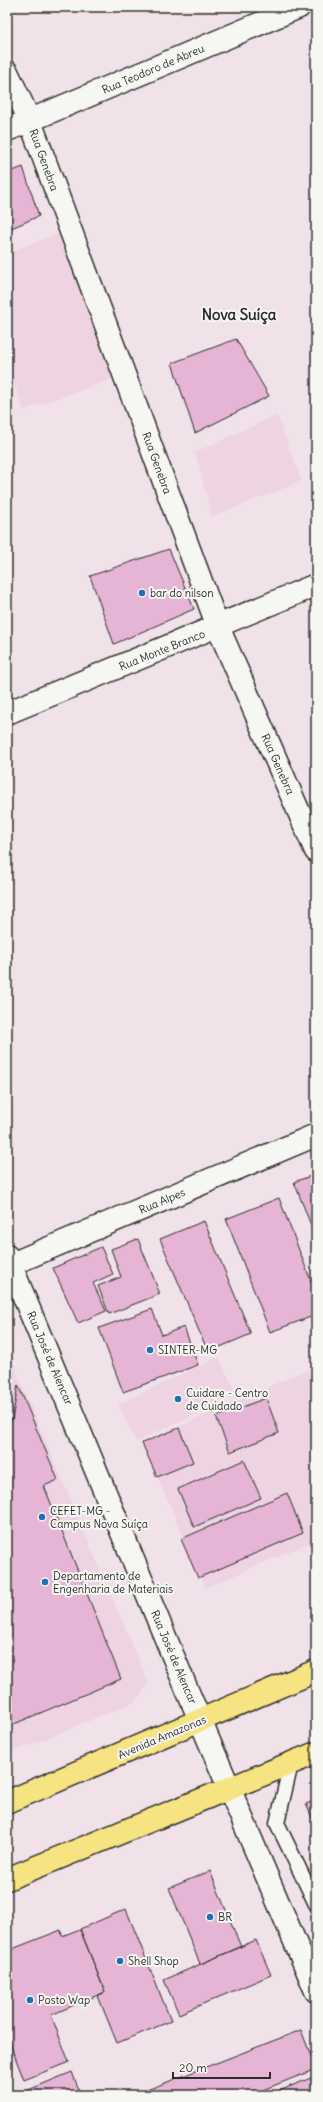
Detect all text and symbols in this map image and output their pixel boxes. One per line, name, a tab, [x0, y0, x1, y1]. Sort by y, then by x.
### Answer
street label: Rua Teodoro de Abreu	[100, 41, 207, 97]
street label: Rua Genebra	[26, 127, 62, 193]
district label: Nova Suíça	[202, 305, 277, 325]
street label: Rua Genebra	[139, 430, 175, 496]
place label: bar do nilson	[150, 586, 214, 600]
marker: bar do nilson	[137, 588, 147, 598]
street label: Rua Monte Branco	[117, 626, 207, 674]
street label: Rua Genebra	[258, 731, 298, 797]
street label: Rua Alpes	[137, 1185, 187, 1217]
street label: Rua José de Alencar	[24, 1309, 76, 1407]
place label: SINTER-MG	[158, 1343, 217, 1357]
marker: SINTER-MG	[145, 1345, 155, 1355]
place label: Cuidare - Centro de Cuidado	[186, 1386, 268, 1413]
marker: Cuidare - Centro de Cuidado	[173, 1394, 183, 1404]
place label: CEFET-MG - Campus Nova Suíça	[50, 1504, 148, 1531]
marker: CEFET-MG - Campus Nova Suíça	[37, 1512, 47, 1522]
place label: Departamento de Engenharia de Materiais	[53, 1569, 173, 1596]
marker: Departamento de Engenharia de Materiais	[40, 1577, 50, 1587]
street label: Rua José de Alencar	[148, 1608, 200, 1706]
street label: Avenida Amazonas	[116, 1712, 208, 1762]
place label: BR	[218, 1910, 232, 1924]
marker: BR	[205, 1912, 215, 1922]
place label: Shell Shop	[128, 1954, 179, 1968]
marker: Shell Shop	[115, 1956, 125, 1966]
place label: Posto Wap	[38, 1993, 90, 2007]
marker: Posto Wap	[25, 1995, 35, 2005]
scale bar	[173, 2054, 270, 2080]
text: 20 m	[179, 2060, 207, 2075]

